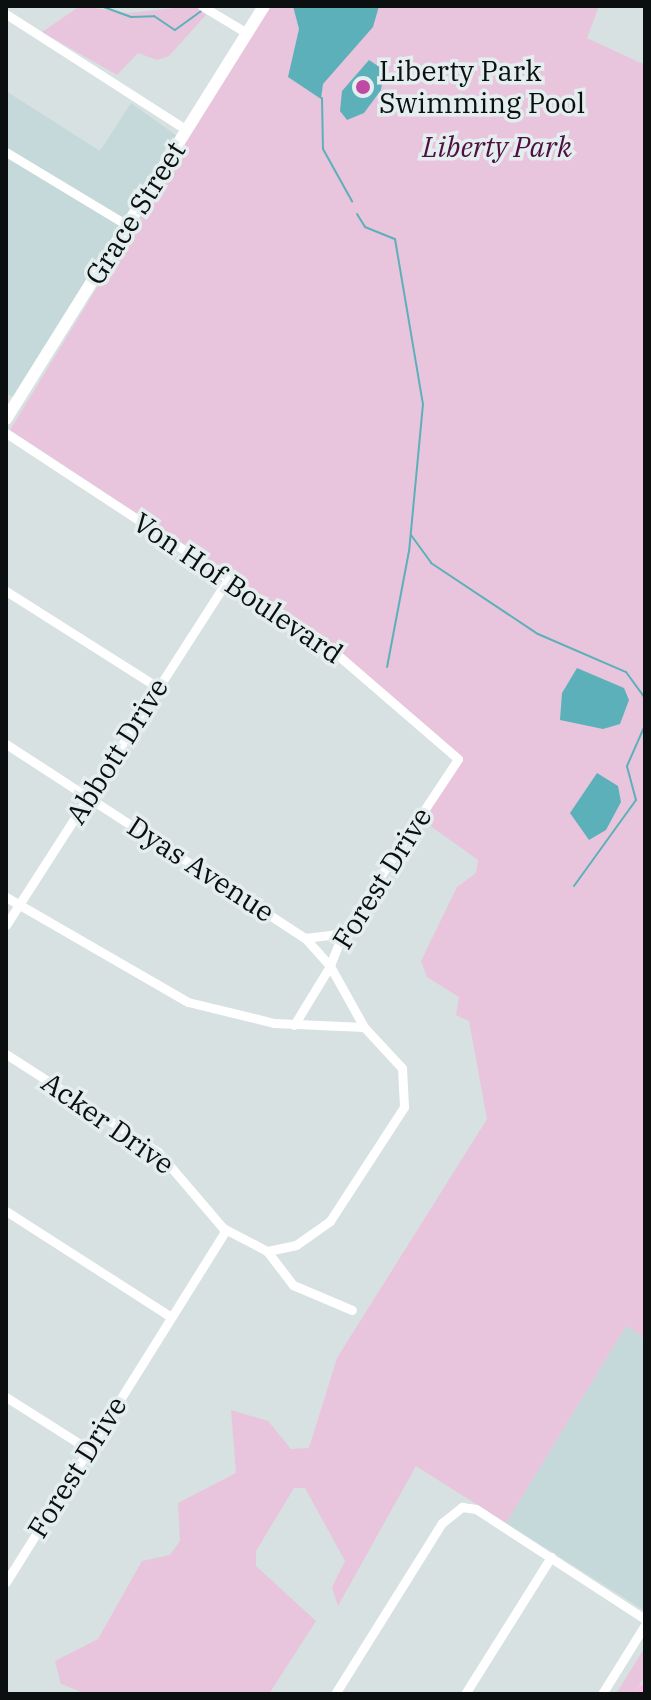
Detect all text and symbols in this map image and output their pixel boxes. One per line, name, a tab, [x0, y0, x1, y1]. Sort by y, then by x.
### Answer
place label: Liberty Park Swimming Pool	[379, 54, 585, 120]
marker: Liberty Park Swimming Pool	[354, 78, 372, 96]
park label: Liberty Park	[422, 130, 572, 164]
street label: Grace Street	[78, 135, 192, 291]
street label: Von Hof Boulevard	[127, 505, 349, 671]
street label: Abbott Drive	[59, 672, 175, 830]
street label: Forest Drive	[325, 801, 439, 955]
street label: Dyas Avenue	[121, 809, 281, 929]
street label: Acker Drive	[35, 1065, 181, 1181]
street label: Forest Drive	[20, 1390, 134, 1544]

